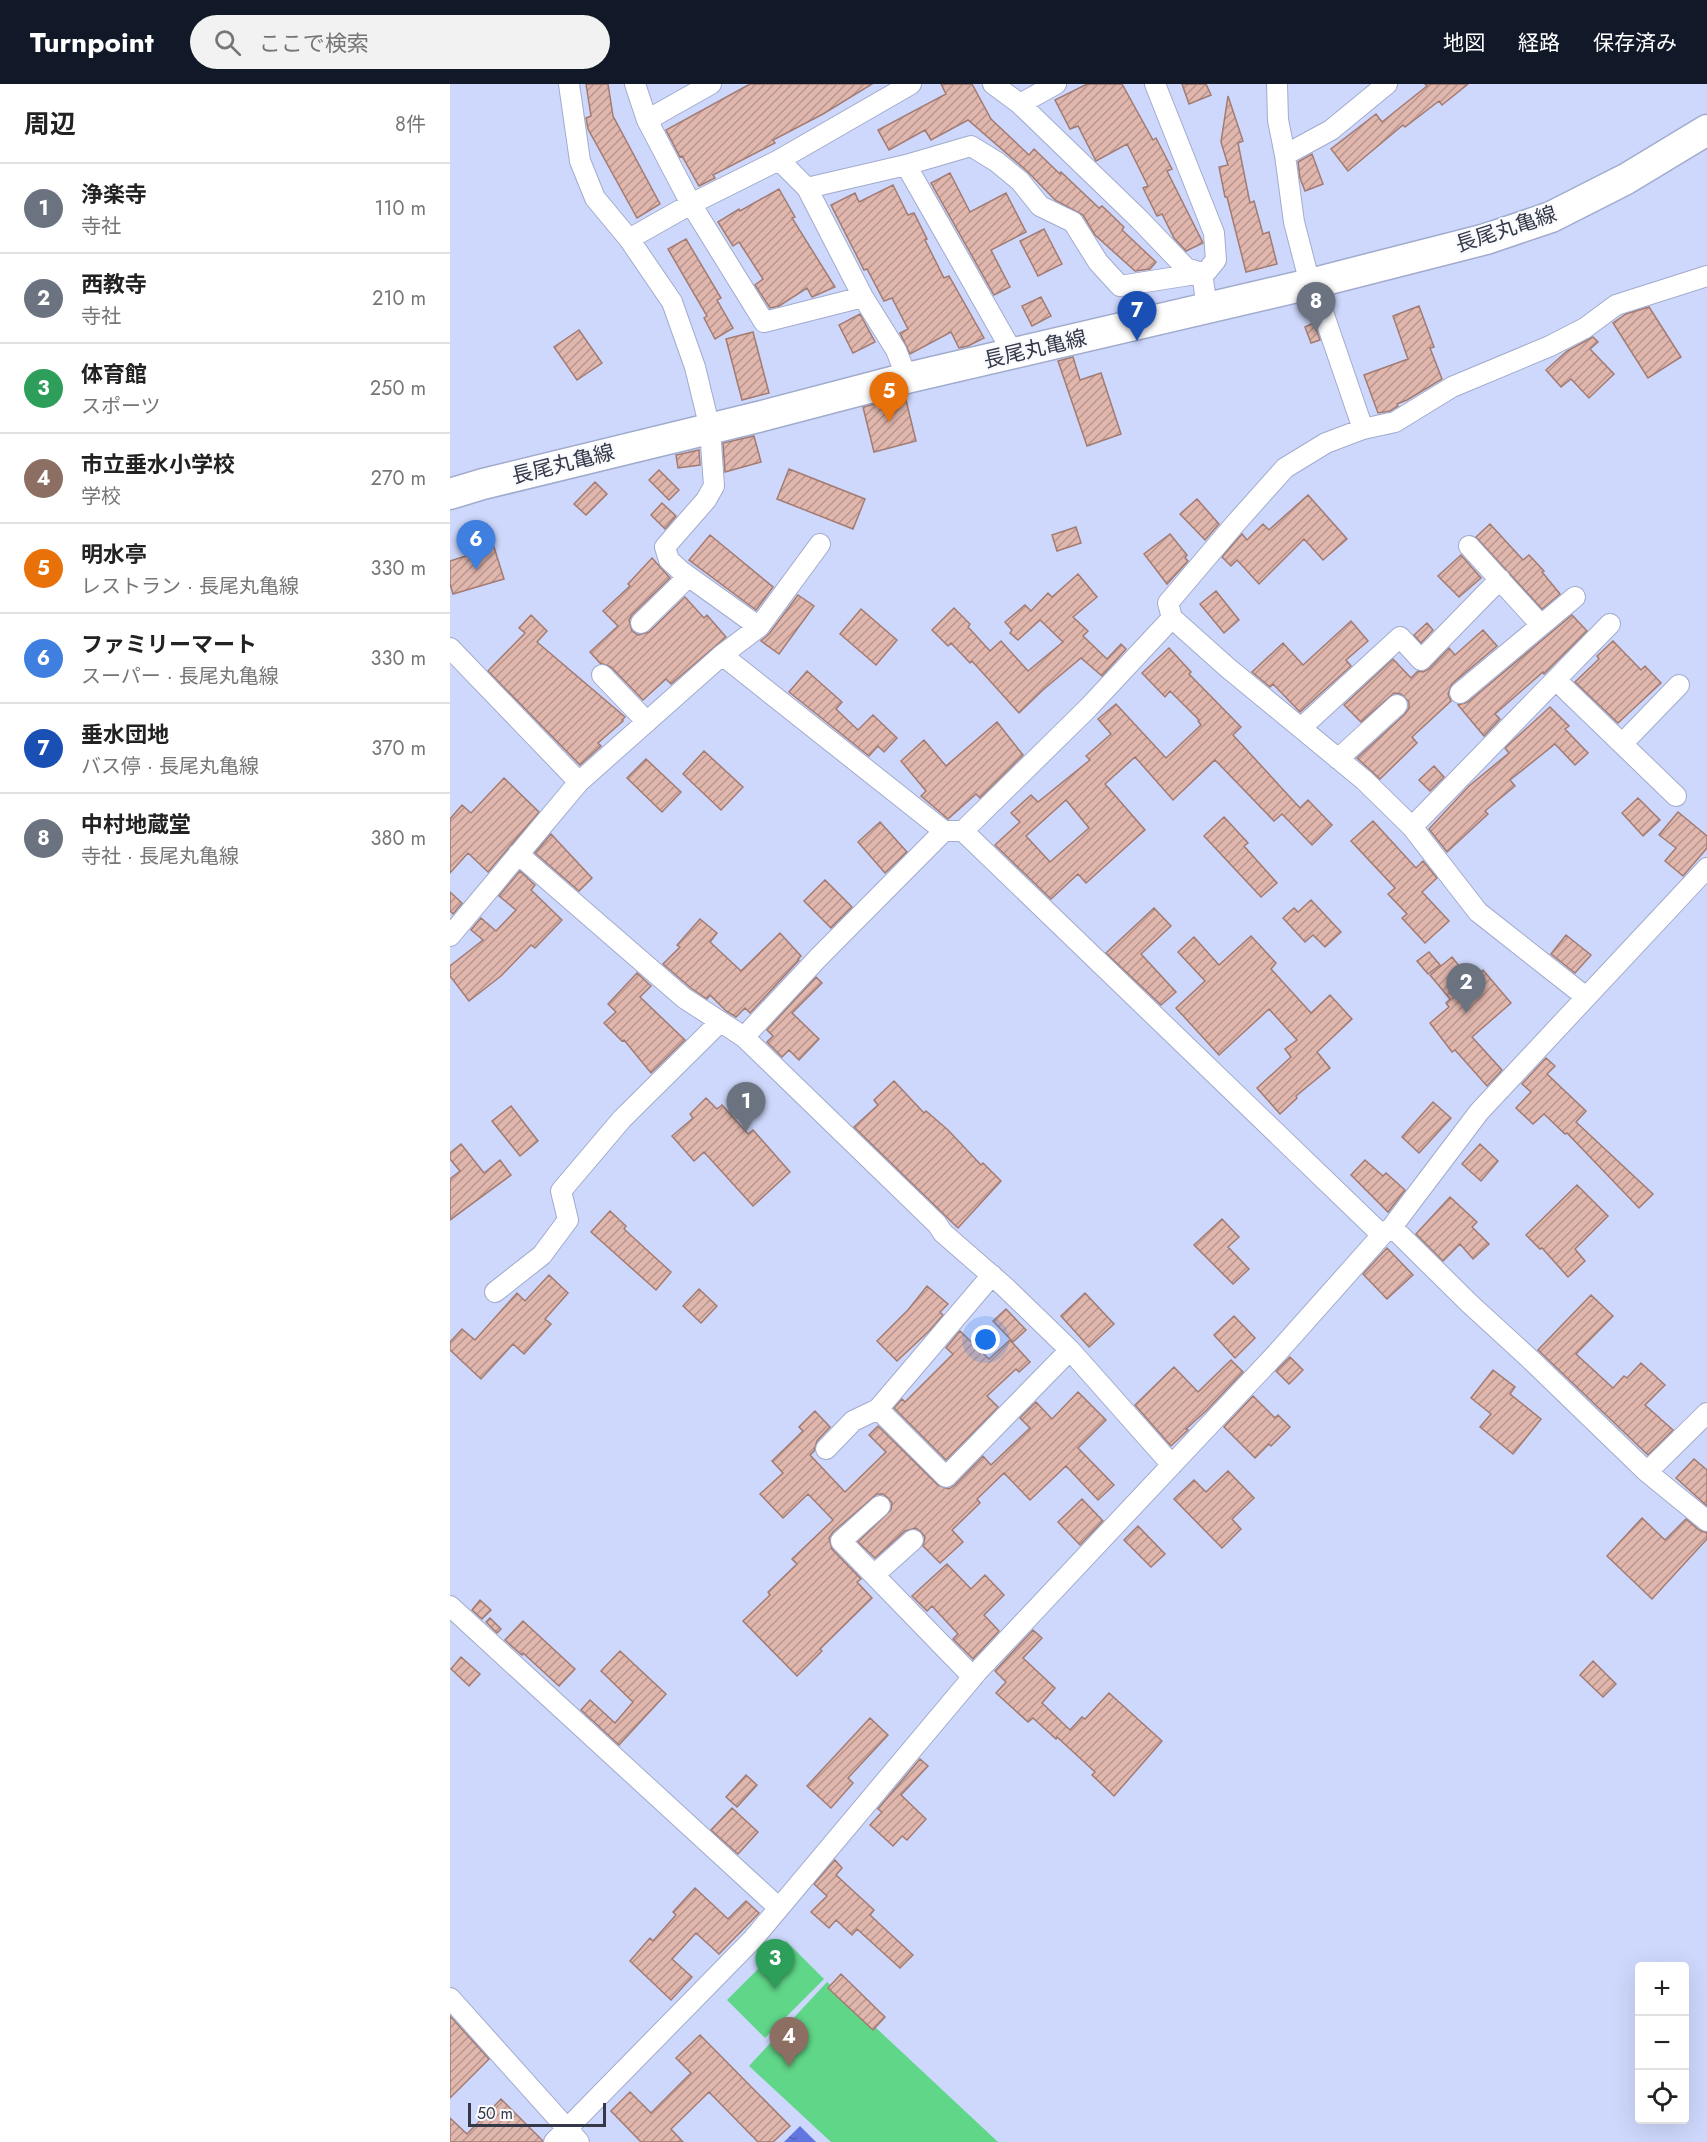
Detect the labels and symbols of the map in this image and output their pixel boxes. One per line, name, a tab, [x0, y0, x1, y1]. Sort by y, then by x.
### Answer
street label: 長尾丸亀線	[1451, 199, 1561, 259]
pin: 8	[1296, 282, 1336, 332]
pin: 7	[1118, 292, 1156, 341]
street label: 長尾丸亀線	[980, 323, 1090, 375]
pin: 5	[870, 372, 908, 422]
street label: 長尾丸亀線	[508, 437, 618, 491]
pin: 6	[456, 520, 496, 570]
pin: 2	[1446, 964, 1486, 1013]
pin: 1	[726, 1082, 766, 1132]
your location	[971, 1325, 1000, 1354]
pin: 3	[756, 1940, 794, 1989]
pin: 4	[770, 2018, 808, 2067]
scale bar	[468, 2100, 606, 2128]

